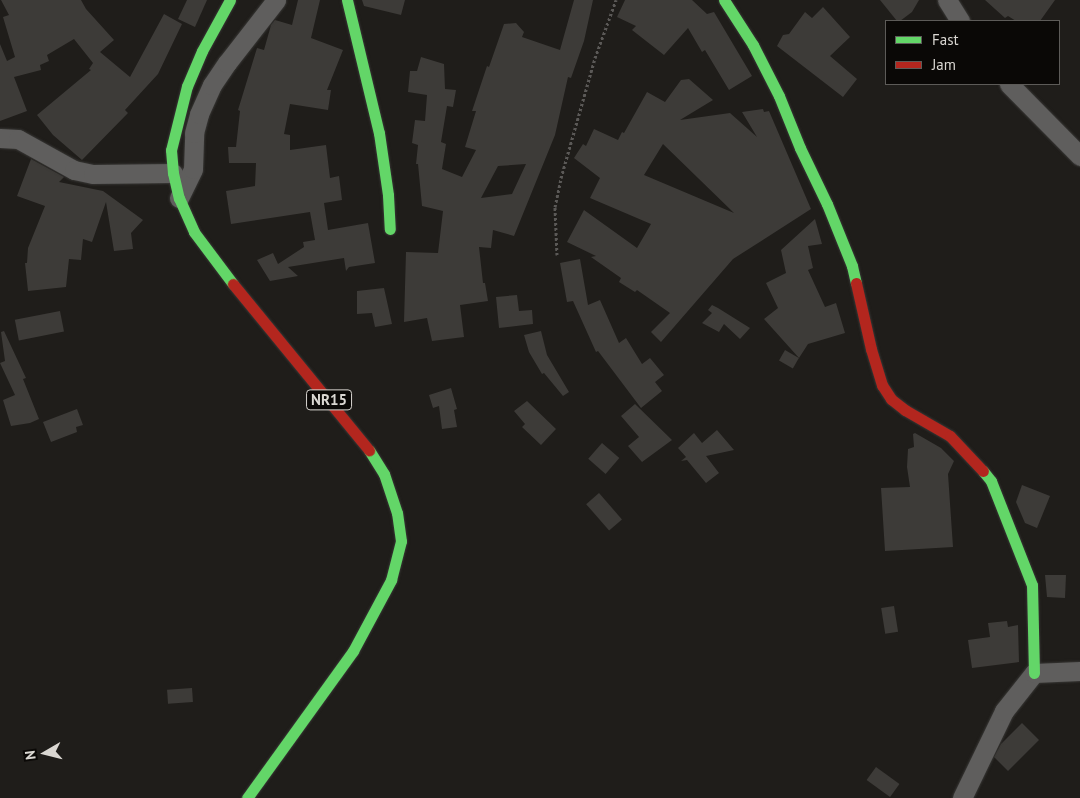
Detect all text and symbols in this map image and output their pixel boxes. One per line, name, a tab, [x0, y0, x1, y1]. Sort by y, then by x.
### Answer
legend	[885, 20, 1060, 85]
text: Fast	[932, 30, 959, 49]
text: Jam	[932, 55, 956, 74]
road number: NR15	[305, 388, 353, 412]
north arrow	[20, 728, 70, 778]
text: N	[21, 749, 40, 761]

